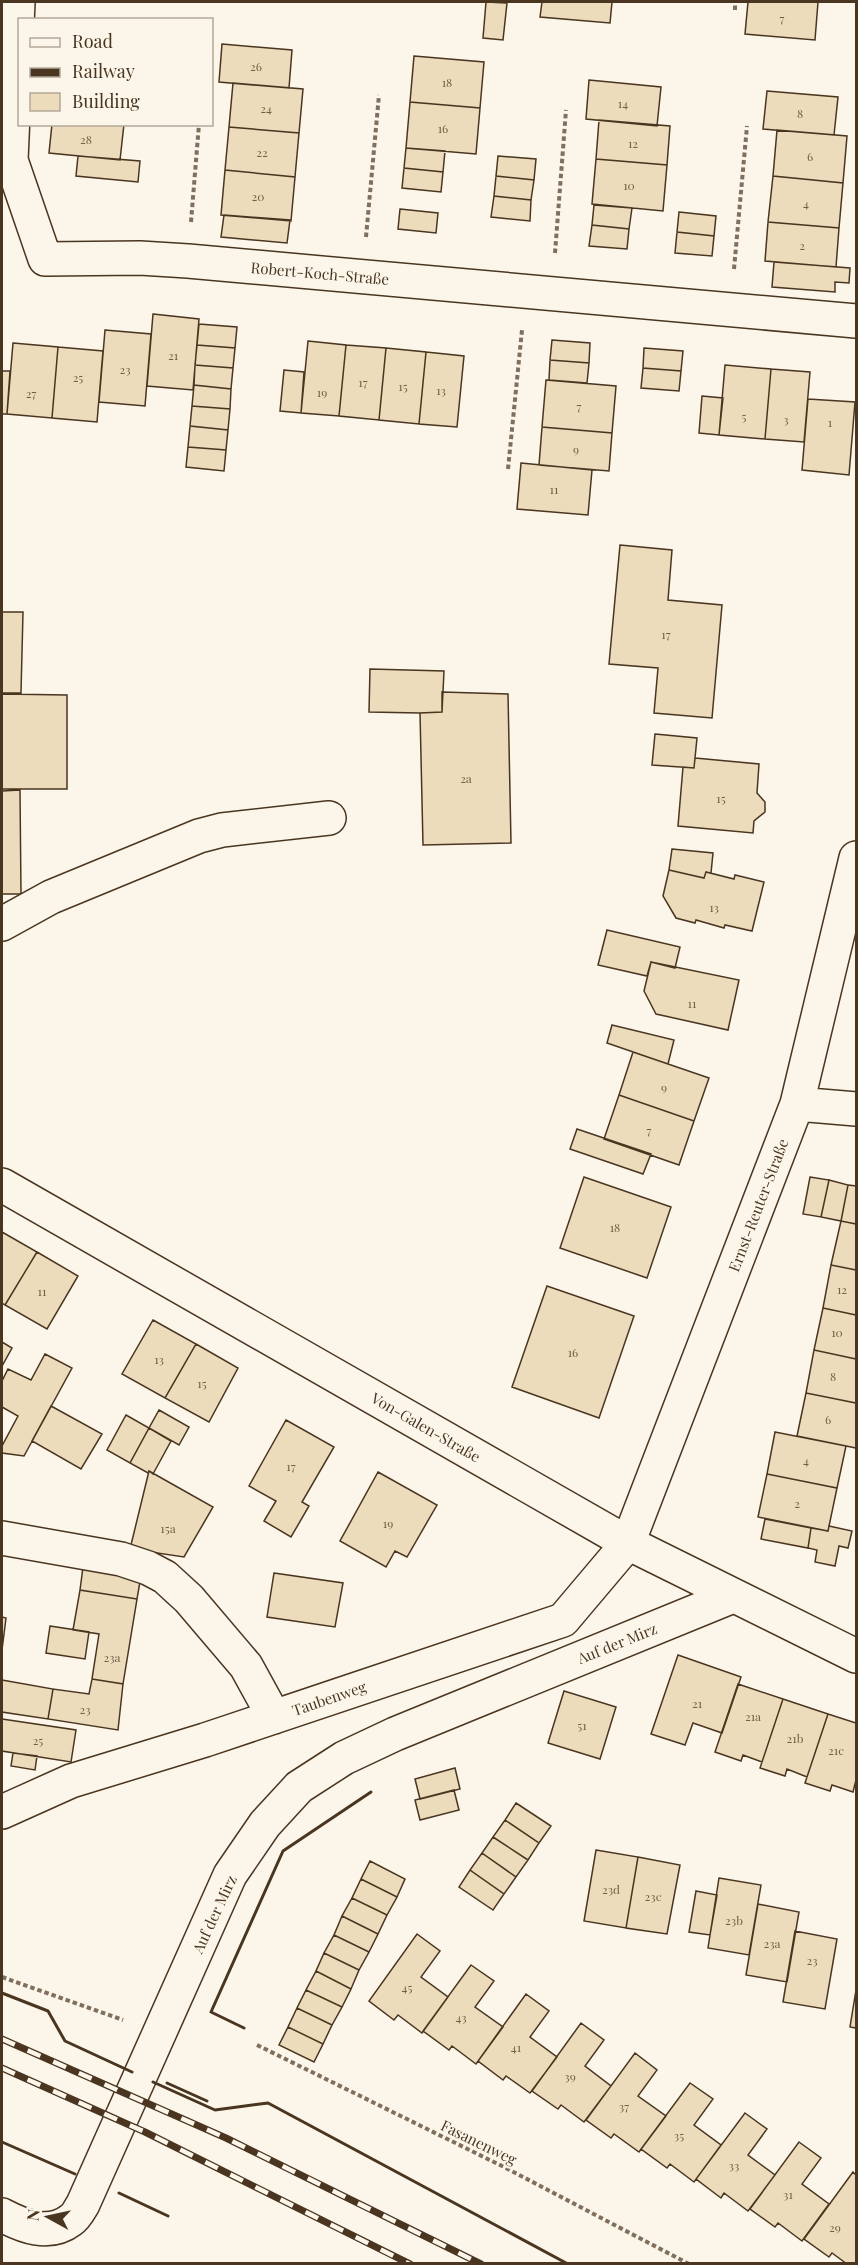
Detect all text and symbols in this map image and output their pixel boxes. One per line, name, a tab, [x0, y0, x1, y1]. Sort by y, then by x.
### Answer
house number: 7	[780, 10, 785, 26]
legend	[18, 18, 213, 126]
text: Road	[72, 29, 113, 53]
house number: 26	[250, 58, 262, 74]
text: Railway	[72, 59, 135, 83]
house number: 18	[442, 74, 452, 90]
text: Building	[72, 89, 140, 113]
house number: 14	[618, 95, 628, 111]
house number: 24	[260, 100, 272, 116]
house number: 8	[797, 105, 803, 121]
house number: 16	[438, 120, 448, 136]
house number: 28	[80, 131, 92, 147]
house number: 12	[628, 135, 638, 151]
house number: 22	[256, 144, 268, 160]
house number: 6	[807, 148, 813, 164]
house number: 10	[623, 177, 635, 193]
house number: 20	[252, 188, 264, 204]
house number: 4	[803, 195, 809, 211]
house number: 2	[799, 237, 805, 253]
street label: Robert-Koch-Straße	[250, 257, 390, 289]
house number: 21	[168, 347, 179, 363]
house number: 23	[119, 361, 131, 377]
house number: 25	[73, 369, 83, 385]
house number: 17	[358, 374, 368, 390]
house number: 15	[398, 378, 408, 394]
house number: 13	[436, 382, 446, 398]
house number: 19	[317, 384, 327, 400]
house number: 27	[26, 385, 36, 401]
house number: 7	[577, 398, 582, 414]
house number: 5	[742, 408, 747, 424]
house number: 3	[783, 411, 789, 427]
house number: 1	[828, 414, 833, 430]
house number: 9	[573, 441, 579, 457]
house number: 11	[550, 481, 559, 497]
house number: 17	[661, 626, 671, 642]
house number: 2a	[460, 770, 472, 786]
house number: 15	[716, 790, 726, 806]
house number: 13	[709, 899, 719, 915]
house number: 11	[688, 995, 697, 1011]
house number: 9	[661, 1079, 667, 1095]
house number: 7	[647, 1122, 652, 1138]
street label: Ernst-Reuter-Straße	[723, 1136, 793, 1274]
house number: 18	[610, 1219, 620, 1235]
house number: 12	[837, 1281, 847, 1297]
house number: 11	[38, 1283, 47, 1299]
house number: 10	[831, 1324, 843, 1340]
house number: 16	[568, 1344, 578, 1360]
house number: 13	[154, 1351, 164, 1367]
house number: 8	[830, 1368, 836, 1384]
house number: 15	[197, 1375, 207, 1391]
street label: Von-Galen-Straße	[367, 1387, 484, 1466]
house number: 6	[825, 1411, 831, 1427]
house number: 4	[803, 1452, 809, 1468]
house number: 17	[286, 1458, 296, 1474]
house number: 2	[794, 1495, 800, 1511]
house number: 19	[383, 1515, 393, 1531]
house number: 15a	[160, 1520, 176, 1536]
street label: Auf der Mirz	[573, 1618, 660, 1668]
house number: 23a	[103, 1649, 121, 1665]
street label: Taubenweg	[289, 1676, 369, 1720]
house number: 21	[692, 1695, 703, 1711]
house number: 23	[79, 1701, 91, 1717]
house number: 21a	[745, 1708, 761, 1724]
house number: 51	[577, 1717, 587, 1733]
house number: 21b	[787, 1730, 804, 1746]
house number: 25	[33, 1732, 43, 1748]
house number: 21c	[828, 1742, 844, 1758]
street label: Auf der Mirz	[187, 1872, 241, 1957]
house number: 23d	[602, 1881, 620, 1897]
house number: 23c	[645, 1888, 662, 1904]
house number: 23b	[725, 1912, 743, 1928]
house number: 23a	[763, 1935, 781, 1951]
house number: 23	[806, 1952, 818, 1968]
house number: 45	[402, 1979, 412, 1995]
house number: 43	[455, 2009, 467, 2025]
house number: 41	[511, 2039, 522, 2055]
house number: 39	[564, 2068, 576, 2084]
house number: 37	[619, 2098, 629, 2114]
street label: Fasanenweg	[438, 2115, 520, 2169]
house number: 35	[674, 2127, 684, 2143]
house number: 33	[729, 2157, 739, 2173]
house number: 31	[783, 2186, 793, 2202]
north arrow	[18, 2187, 78, 2247]
text: N	[21, 2207, 44, 2222]
house number: 29	[829, 2219, 841, 2235]

